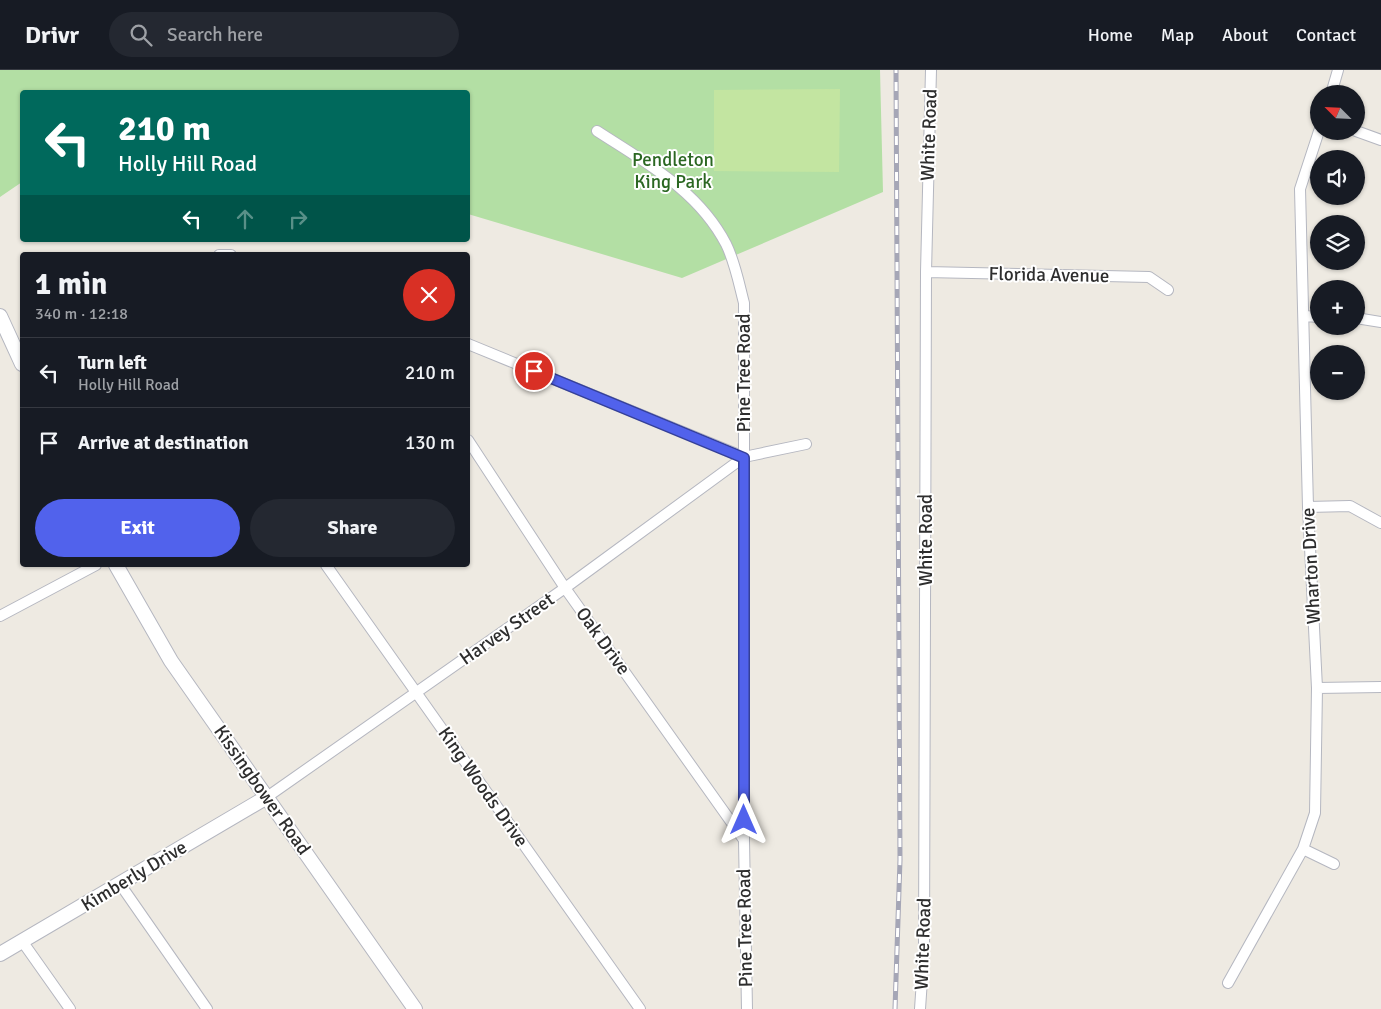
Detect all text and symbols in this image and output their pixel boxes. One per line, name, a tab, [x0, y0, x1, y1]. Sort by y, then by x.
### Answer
search box	[109, 12, 459, 57]
text: Drivr	[25, 20, 79, 50]
icon: search	[127, 21, 155, 49]
text: Search here	[167, 23, 263, 47]
text: Home	[1088, 24, 1133, 46]
text: Map	[1161, 24, 1194, 46]
text: About	[1222, 24, 1268, 46]
text: Contact	[1296, 24, 1356, 46]
north arrow	[1310, 85, 1365, 140]
map controls	[1310, 85, 1365, 400]
street label: White Road	[915, 88, 943, 182]
text: 210 m	[118, 107, 211, 150]
icon: left	[35, 110, 100, 175]
park label: Pendleton King Park	[632, 148, 714, 194]
text: Holly Hill Road	[118, 150, 257, 177]
button: sound	[1310, 150, 1365, 205]
icon: left	[178, 205, 206, 233]
icon: ahead	[231, 205, 259, 233]
icon: right	[284, 205, 312, 233]
button: layers	[1310, 215, 1365, 270]
street label: Florida Avenue	[988, 262, 1110, 288]
text: 1 min	[35, 266, 107, 303]
button: close	[403, 269, 455, 321]
button: +	[1310, 280, 1365, 335]
text: 340 m · 12:18	[35, 304, 128, 324]
street label: Pine Tree Road	[732, 314, 756, 432]
button: −	[1310, 345, 1365, 400]
pin	[513, 350, 555, 392]
text: Turn left	[78, 351, 147, 375]
icon: arrive	[520, 357, 548, 385]
icon: left	[35, 359, 63, 387]
text: 210 m	[405, 361, 455, 385]
text: Holly Hill Road	[78, 375, 179, 395]
icon: arrive	[35, 429, 63, 457]
text: Arrive at destination	[78, 431, 249, 455]
text: 130 m	[405, 431, 455, 455]
street label: White Road	[914, 494, 938, 586]
button: Exit	[35, 499, 240, 557]
button: Share	[250, 499, 455, 557]
street label: Wharton Drive	[1296, 507, 1326, 625]
street label: Harvey Street	[455, 587, 559, 670]
street label: Oak Drive	[570, 602, 636, 680]
street label: Kissingbower Road	[208, 720, 316, 860]
street label: King Woods Drive	[433, 722, 533, 852]
position arrow	[717, 793, 769, 845]
street label: Kimberly Drive	[77, 835, 191, 917]
street label: Pine Tree Road	[732, 868, 758, 988]
street label: White Road	[909, 897, 937, 991]

